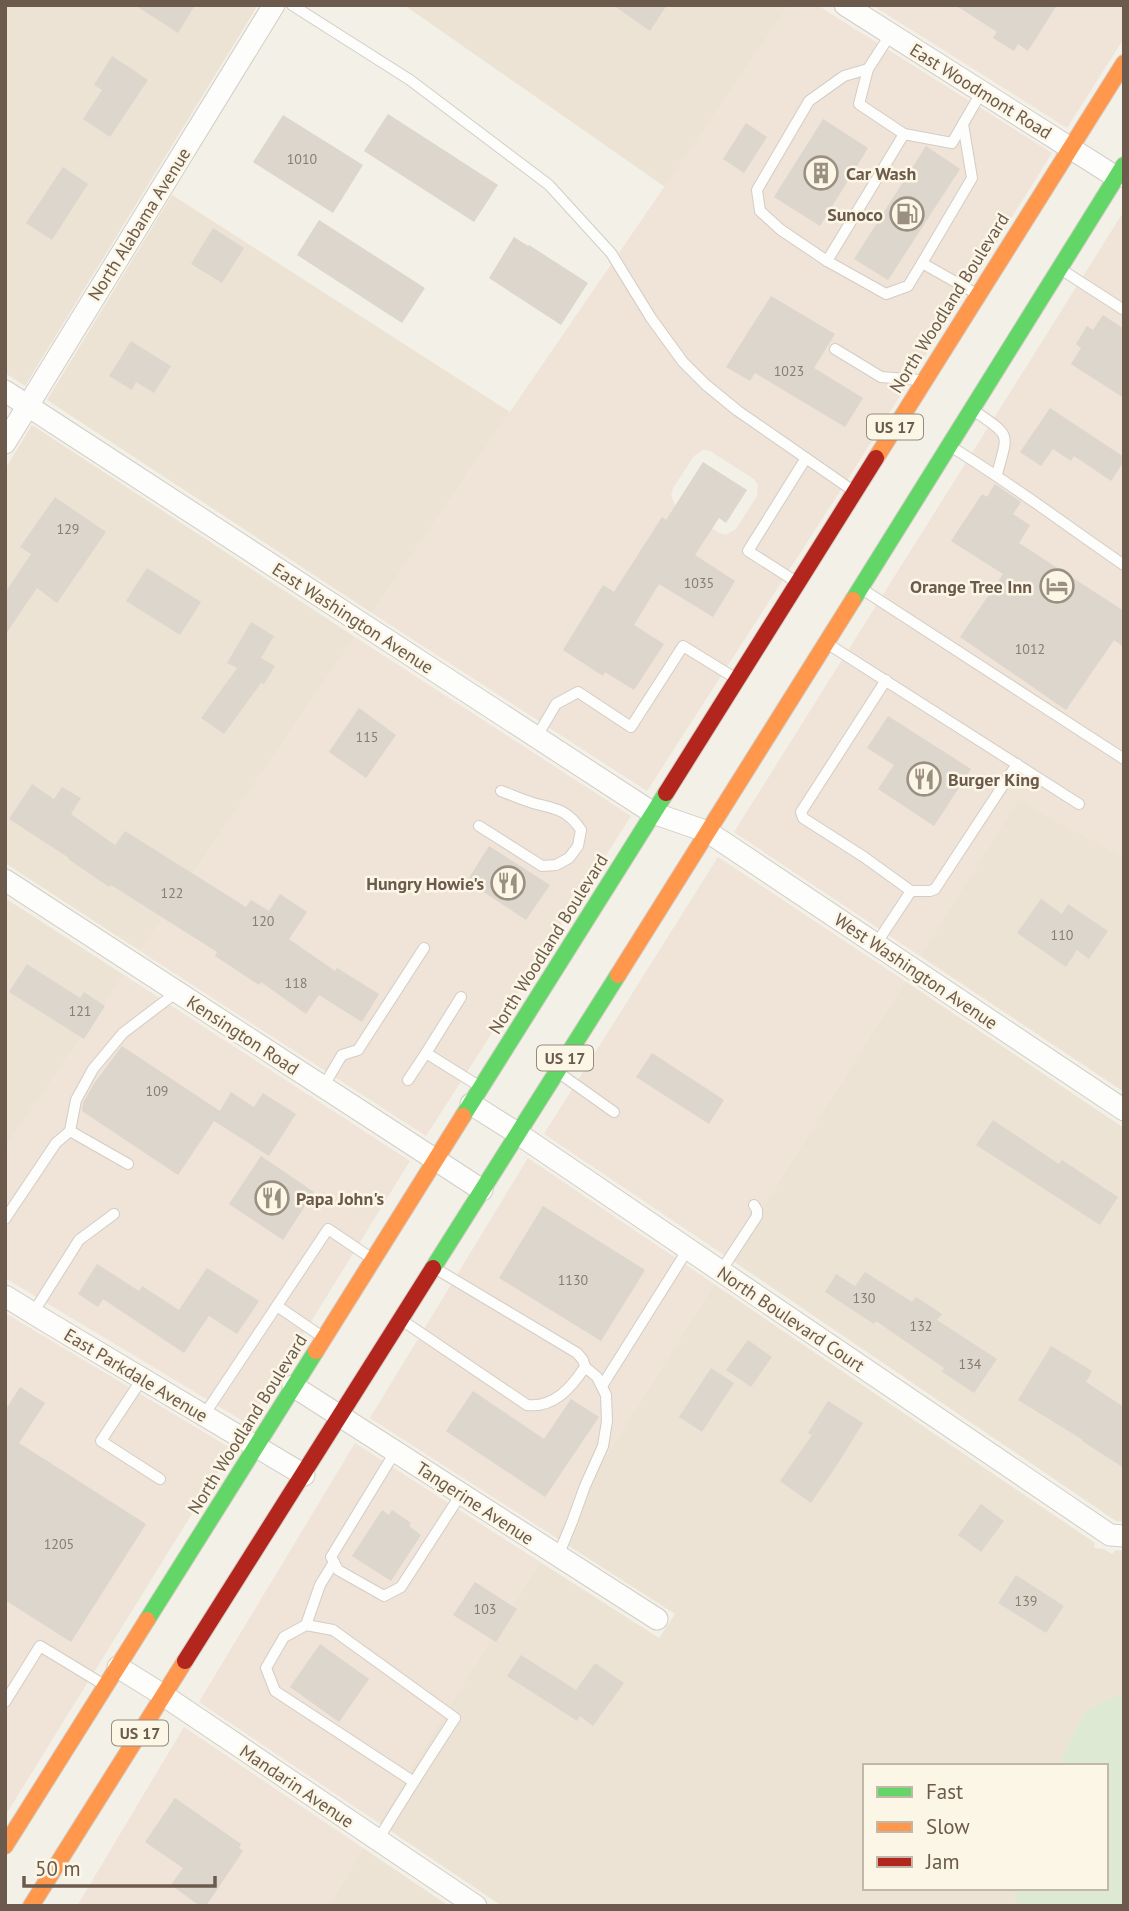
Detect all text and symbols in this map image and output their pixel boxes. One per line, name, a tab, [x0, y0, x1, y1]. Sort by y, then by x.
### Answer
street label: East Woodmont Road	[906, 38, 1056, 144]
street label: North Alabama Avenue	[83, 143, 195, 305]
house number: 1010	[287, 150, 318, 168]
building icon: Car Wash	[802, 154, 840, 192]
place label: Car Wash	[846, 162, 916, 185]
fuel station icon: Sunoco	[888, 195, 926, 233]
place label: Sunoco	[827, 203, 883, 226]
street label: North Woodland Boulevard	[884, 209, 1014, 397]
house number: 1023	[774, 362, 804, 380]
road number: US 17	[867, 414, 923, 440]
house number: 129	[57, 520, 79, 538]
street label: East Washington Avenue	[268, 557, 438, 679]
hotel icon: Orange Tree Inn	[1038, 567, 1076, 605]
house number: 1035	[684, 574, 714, 592]
place label: Orange Tree Inn	[910, 575, 1032, 598]
house number: 1012	[1015, 640, 1045, 658]
house number: 115	[356, 728, 378, 746]
restaurant icon: Burger King	[905, 760, 943, 798]
place label: Burger King	[948, 768, 1040, 791]
street label: North Woodland Boulevard	[483, 850, 613, 1038]
restaurant icon: Hungry Howie's	[489, 864, 527, 902]
place label: Hungry Howie's	[366, 872, 484, 895]
house number: 122	[161, 884, 183, 902]
street label: West Washington Avenue	[830, 908, 1002, 1034]
house number: 120	[252, 912, 275, 930]
house number: 110	[1051, 926, 1074, 944]
house number: 118	[285, 974, 307, 992]
street label: Kensington Road	[182, 990, 304, 1080]
house number: 121	[69, 1002, 91, 1020]
road number: US 17	[537, 1046, 593, 1070]
house number: 109	[146, 1082, 168, 1100]
restaurant icon: Papa John's	[253, 1179, 291, 1217]
place label: Papa John's	[296, 1187, 384, 1210]
street label: North Boulevard Court	[713, 1261, 869, 1377]
house number: 1130	[558, 1271, 589, 1289]
house number: 130	[853, 1289, 876, 1307]
house number: 132	[910, 1317, 932, 1335]
street label: East Parkdale Avenue	[60, 1323, 212, 1427]
street label: North Woodland Boulevard	[182, 1330, 312, 1518]
house number: 134	[959, 1355, 982, 1373]
street label: Tangerine Avenue	[412, 1456, 538, 1550]
house number: 1205	[44, 1535, 74, 1553]
house number: 139	[1015, 1592, 1037, 1610]
house number: 103	[474, 1600, 496, 1618]
road number: US 17	[112, 1721, 168, 1746]
street label: Mandarin Avenue	[235, 1739, 359, 1833]
legend	[863, 1764, 1108, 1890]
text: Fast	[926, 1778, 963, 1805]
text: Slow	[926, 1813, 970, 1840]
scale bar	[24, 1844, 215, 1888]
text: Jam	[925, 1848, 960, 1875]
text: 50 m	[35, 1855, 81, 1882]

